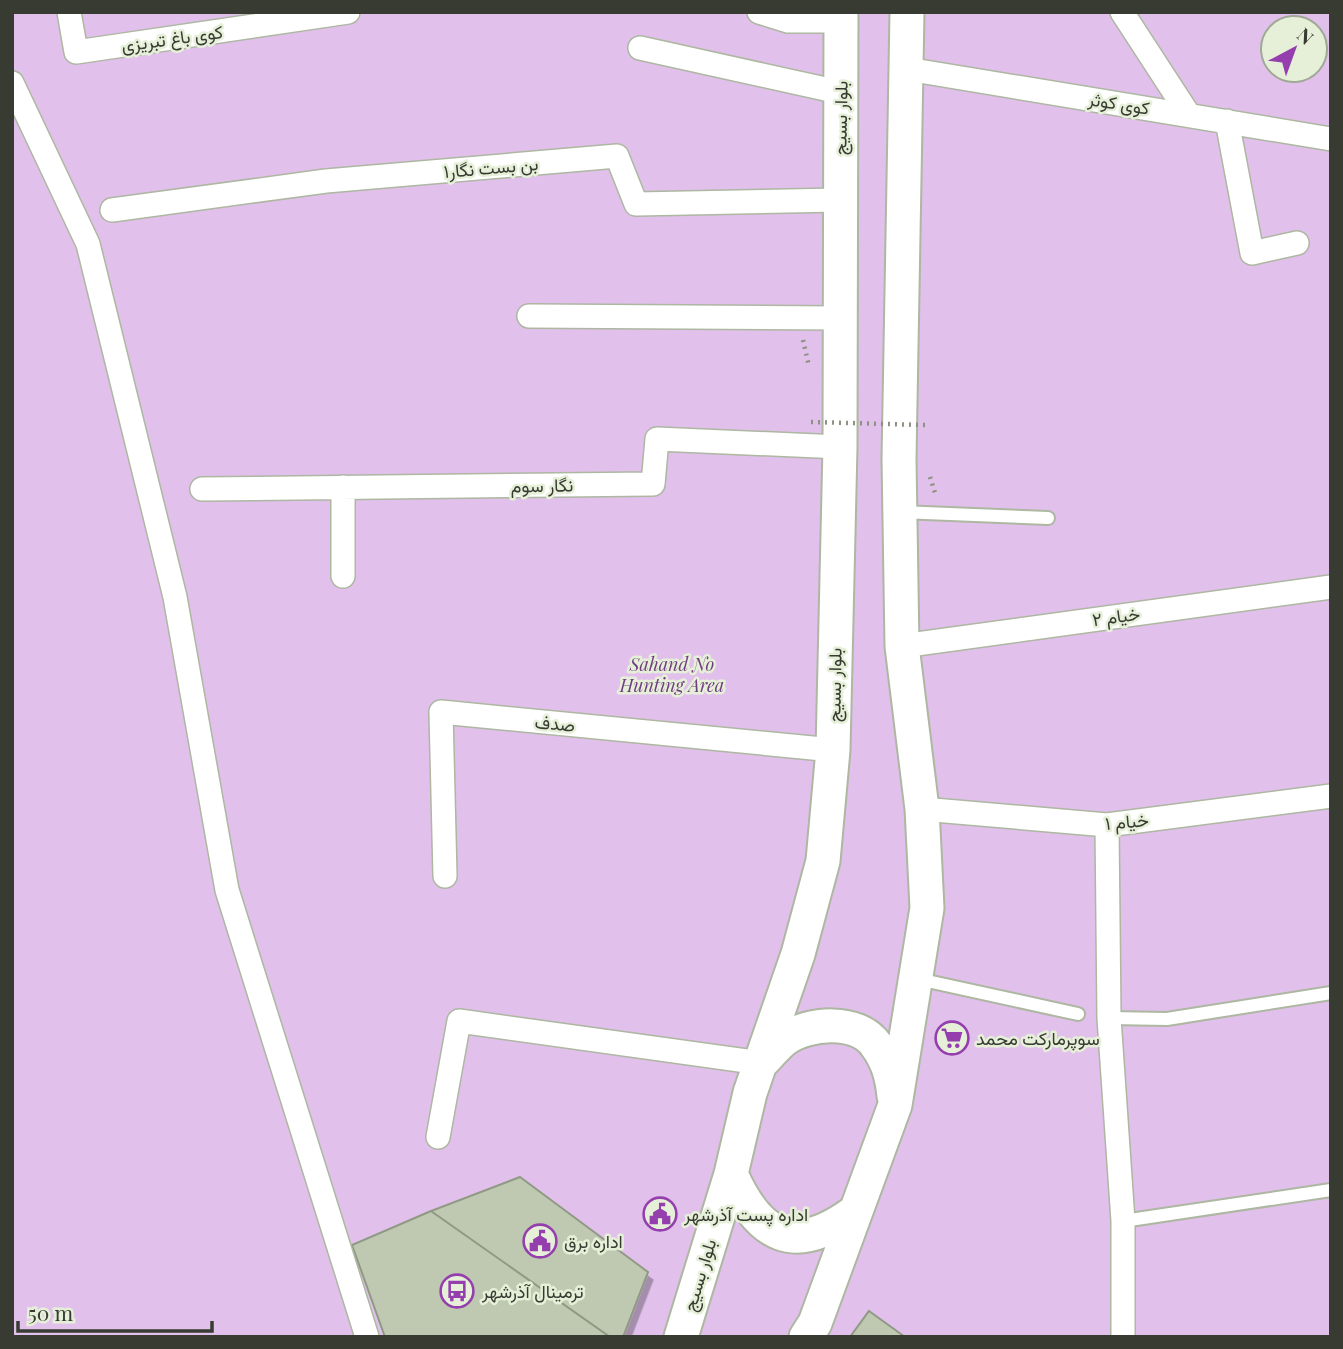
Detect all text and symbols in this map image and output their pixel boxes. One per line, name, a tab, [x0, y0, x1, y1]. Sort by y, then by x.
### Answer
north arrow	[1259, 14, 1329, 84]
street label: کوی باغ تبریزی	[120, 19, 225, 58]
text: N	[1292, 21, 1320, 50]
street label: بلوار بسیج	[827, 81, 854, 155]
street label: کوی کوثر	[1086, 86, 1151, 120]
street label: بن بست نگار۱	[443, 151, 539, 183]
street label: نگار سوم	[510, 472, 574, 499]
street label: خیام ۲	[1091, 601, 1142, 632]
street label: بلوار بسیج	[821, 648, 848, 722]
park label: Sahand No Hunting Area	[619, 652, 724, 697]
street label: صدف	[534, 709, 576, 737]
street label: خیام ۱	[1104, 807, 1150, 836]
supermarket icon: سوپرمارکت محمد	[933, 1019, 971, 1057]
place label: سوپرمارکت محمد	[976, 1026, 1100, 1051]
public building icon: اداره پست آذرشهر	[641, 1195, 679, 1233]
place label: اداره پست آذرشهر	[683, 1202, 808, 1227]
public building icon: اداره برق	[521, 1222, 559, 1260]
place label: اداره برق	[564, 1229, 623, 1253]
street label: بلوار بسیج	[677, 1236, 722, 1314]
bus stop icon: ترمینال آذرشهر	[438, 1272, 476, 1310]
place label: ترمینال آذرشهر	[481, 1279, 584, 1303]
scale bar	[18, 1290, 212, 1334]
text: 50 m	[28, 1298, 74, 1326]

